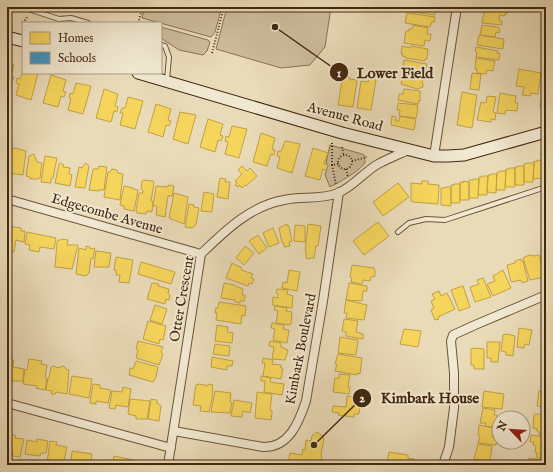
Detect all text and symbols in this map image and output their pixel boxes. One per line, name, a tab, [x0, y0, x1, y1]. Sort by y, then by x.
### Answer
legend	[22, 22, 162, 74]
text: Homes	[58, 31, 94, 46]
text: Schools	[58, 51, 96, 66]
callout: Lower Field	[329, 59, 441, 86]
text: Lower Field	[357, 64, 434, 83]
text: 1	[337, 66, 342, 81]
street label: Avenue Road	[304, 98, 385, 136]
street label: Edgecombe Avenue	[49, 189, 165, 239]
street label: Otter Crescent	[166, 254, 198, 343]
street label: Kimbark Boulevard	[281, 291, 321, 406]
callout: Kimbark House	[352, 384, 487, 411]
text: Kimbark House	[381, 389, 479, 408]
text: 2	[359, 391, 365, 406]
north arrow	[491, 410, 531, 450]
text: N	[494, 418, 511, 434]

